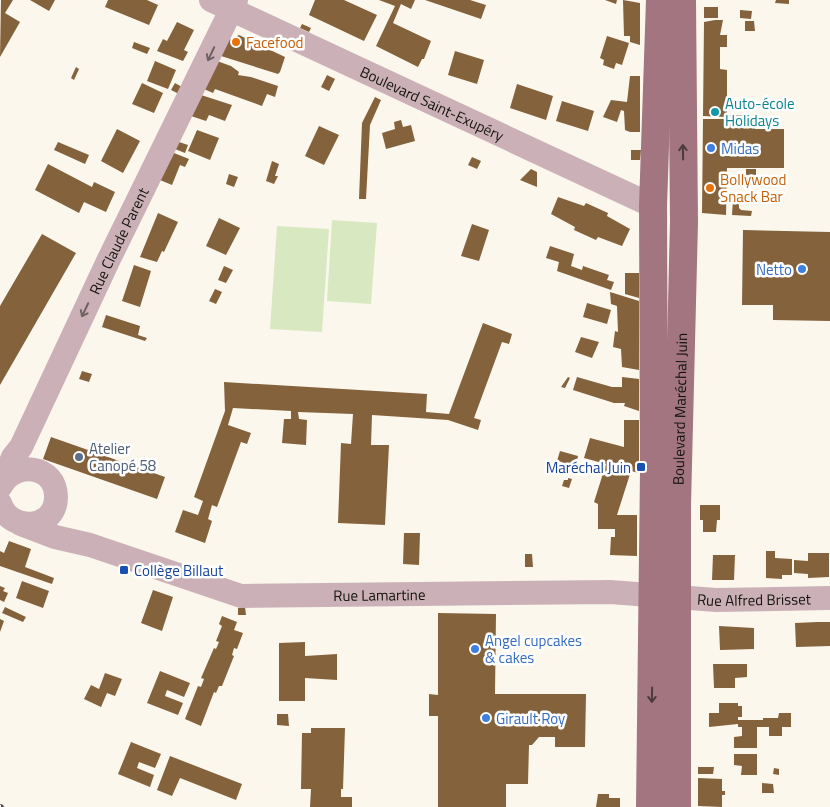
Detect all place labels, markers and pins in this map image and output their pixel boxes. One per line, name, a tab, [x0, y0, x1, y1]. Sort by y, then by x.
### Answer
place label: Facefood	[246, 31, 304, 54]
marker: Facefood	[230, 36, 242, 48]
place label: Auto-école Holidays	[725, 92, 795, 132]
marker: Auto-école Holidays	[709, 106, 721, 118]
place label: Midas	[721, 137, 759, 160]
marker: Midas	[705, 142, 717, 154]
place label: Bollywood Snack Bar	[720, 168, 786, 208]
marker: Bollywood Snack Bar	[704, 182, 716, 194]
place label: Netto	[756, 258, 792, 281]
marker: Netto	[796, 263, 808, 275]
place label: Atelier Canopé 58	[89, 437, 156, 477]
marker: Atelier Canopé 58	[73, 451, 85, 463]
place label: Maréchal Juin	[546, 456, 631, 479]
marker: Maréchal Juin	[635, 461, 647, 473]
place label: Collège Billaut	[134, 559, 224, 582]
marker: Collège Billaut	[118, 564, 130, 576]
place label: Angel cupcakes & cakes	[485, 629, 582, 669]
marker: Angel cupcakes & cakes	[469, 643, 481, 655]
place label: Girault Roy	[496, 707, 565, 730]
marker: Girault Roy	[480, 712, 492, 724]

